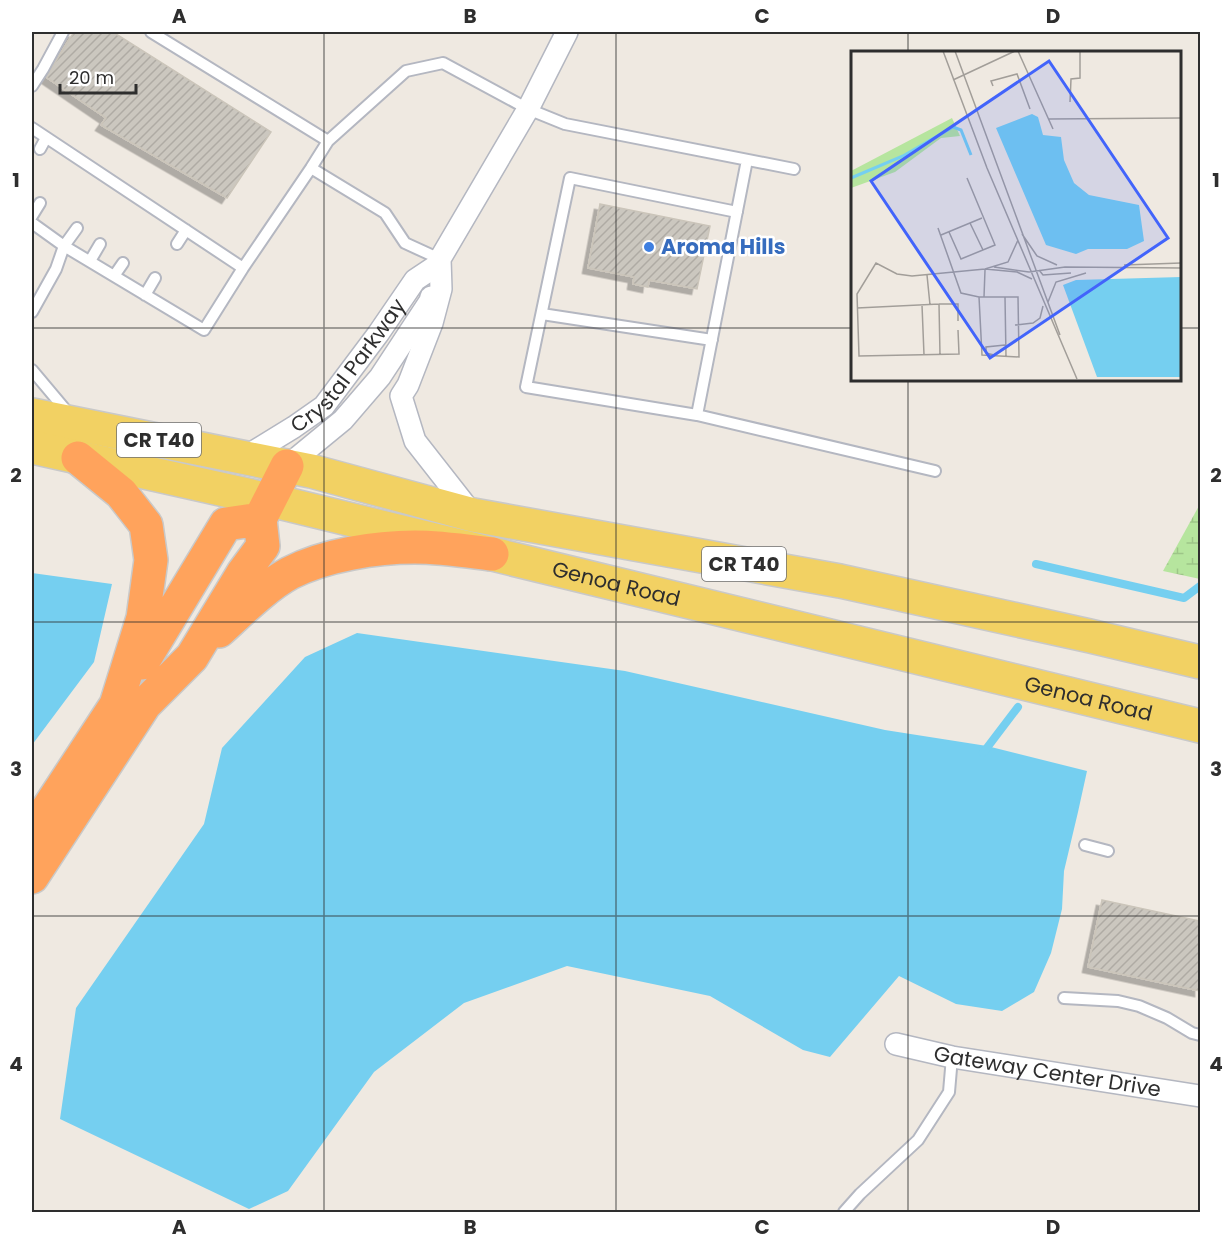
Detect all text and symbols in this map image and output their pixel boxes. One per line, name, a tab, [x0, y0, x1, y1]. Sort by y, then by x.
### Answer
text: A	[172, 2, 187, 30]
text: B	[463, 2, 477, 30]
text: C	[754, 2, 770, 30]
text: D	[1046, 2, 1060, 30]
inset map	[851, 51, 1181, 381]
scale bar	[60, 57, 136, 95]
text: 20 m	[69, 65, 114, 90]
text: 1	[12, 166, 20, 194]
text: 1	[1212, 166, 1220, 194]
place label: Aroma Hills	[661, 232, 785, 261]
marker: Aroma Hills	[642, 240, 656, 254]
street label: Crystal Parkway	[284, 293, 412, 439]
road number: CR T40	[117, 423, 201, 457]
text: 2	[10, 461, 22, 489]
text: 2	[1210, 461, 1222, 489]
road number: CR T40	[702, 547, 786, 581]
street label: Genoa Road	[549, 554, 683, 613]
street label: Genoa Road	[1022, 669, 1155, 728]
text: 3	[10, 755, 22, 783]
text: 3	[1210, 755, 1222, 783]
street label: Gateway Center Drive	[931, 1038, 1163, 1104]
text: 4	[9, 1050, 23, 1078]
text: 4	[1209, 1050, 1223, 1078]
text: A	[172, 1213, 187, 1241]
text: B	[463, 1213, 477, 1241]
text: C	[754, 1213, 770, 1241]
text: D	[1046, 1213, 1060, 1241]

